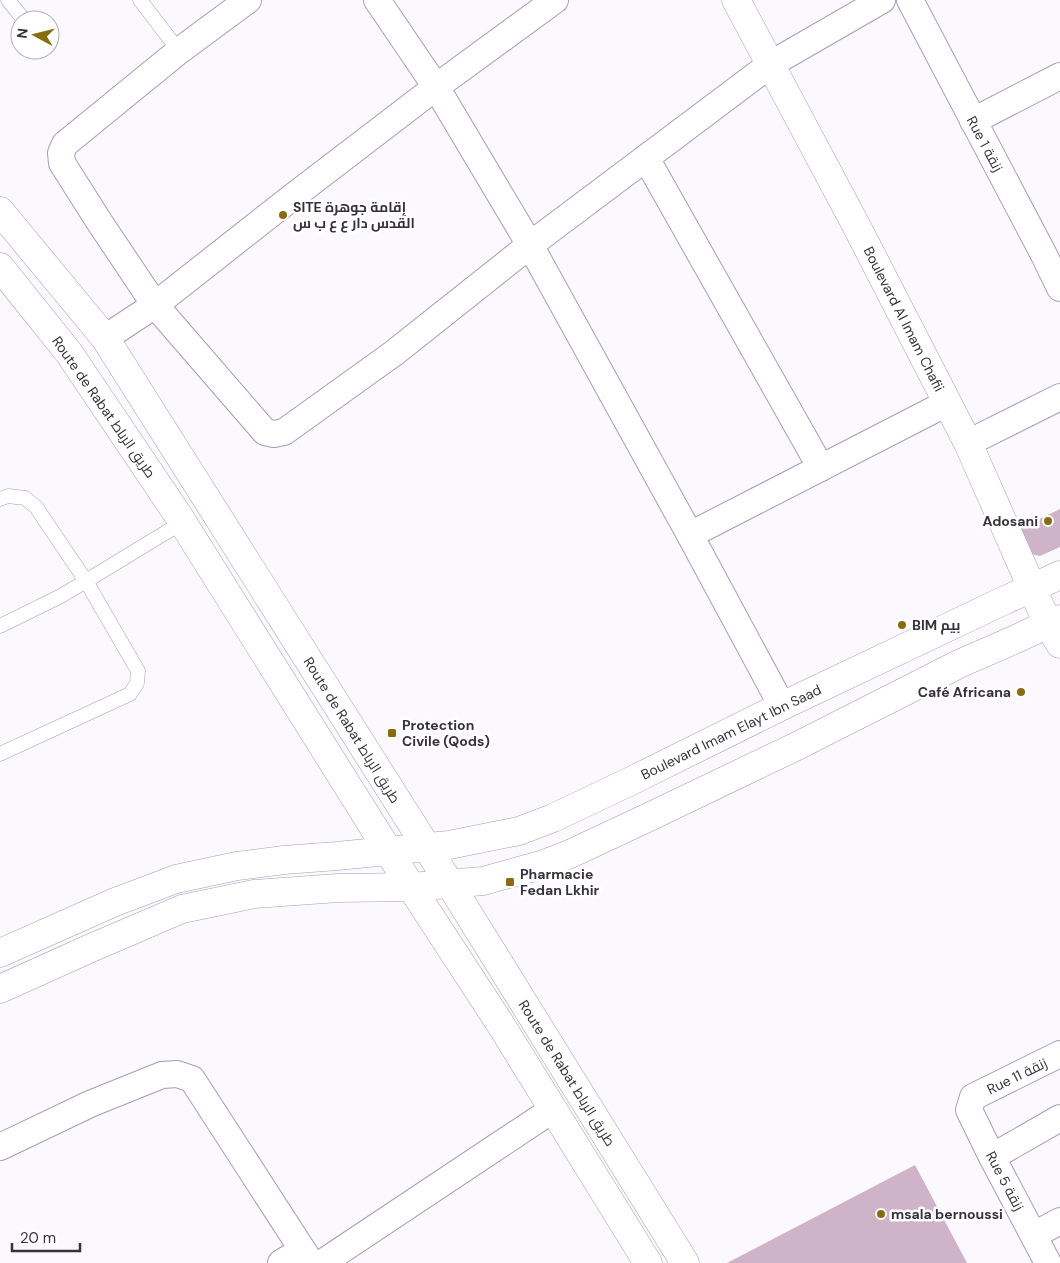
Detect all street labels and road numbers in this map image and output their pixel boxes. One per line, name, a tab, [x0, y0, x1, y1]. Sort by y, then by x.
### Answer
street label: Rue 1 زنقة	[963, 113, 1007, 175]
street label: Boulevard Al Imam Chafii	[860, 244, 948, 394]
street label: Route de Rabat طريق الرباط	[48, 333, 160, 481]
street label: Route de Rabat طريق الرباط	[300, 654, 404, 806]
street label: Boulevard Imam Elayt Ibn Saad	[638, 680, 824, 784]
street label: Route de Rabat طريق الرباط	[515, 997, 619, 1149]
street label: Rue 11 زنقة	[984, 1054, 1050, 1098]
street label: Rue 5 زنقة	[982, 1148, 1028, 1214]

